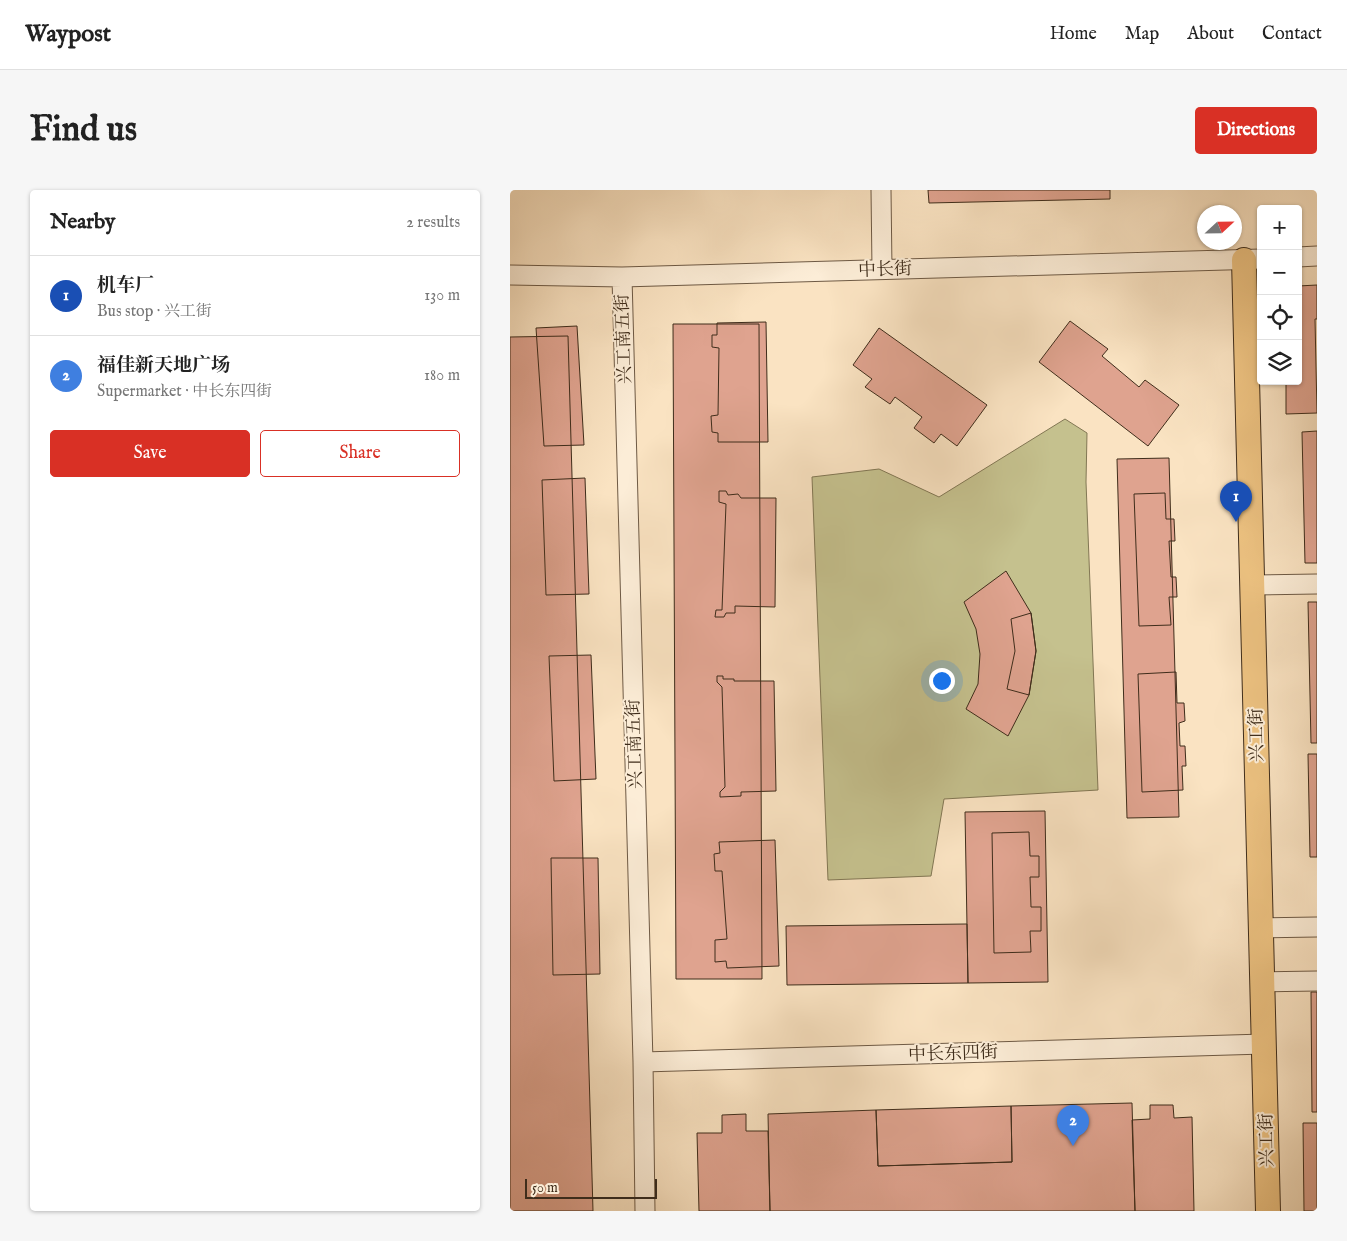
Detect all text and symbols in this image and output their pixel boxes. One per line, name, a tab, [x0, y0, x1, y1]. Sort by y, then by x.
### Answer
text: Waypost	[25, 19, 111, 50]
text: Home	[1050, 23, 1097, 46]
text: Map	[1125, 23, 1159, 46]
text: About	[1187, 23, 1234, 46]
text: Contact	[1262, 23, 1322, 46]
button: Directions	[1195, 107, 1317, 154]
text: Find us	[30, 108, 137, 153]
north arrow	[1197, 205, 1242, 250]
map controls	[1257, 205, 1302, 385]
button: +	[1257, 205, 1302, 250]
text: Nearby	[50, 209, 115, 236]
text: 2 results	[406, 213, 460, 233]
button: −	[1257, 250, 1302, 295]
street label: 中长街	[858, 258, 912, 283]
text: 机车厂	[97, 274, 154, 298]
text: 1	[63, 286, 69, 306]
text: 130 m	[424, 286, 460, 306]
street label: 兴工南五街	[611, 294, 638, 384]
button: locate	[1257, 295, 1302, 340]
text: Bus stop · 兴工街	[97, 302, 212, 322]
button: layers	[1257, 340, 1302, 385]
text: 福佳新天地广场	[97, 354, 230, 378]
text: 2	[62, 366, 70, 386]
text: 180 m	[424, 366, 460, 386]
text: Supermarket · 中长东四街	[97, 382, 272, 402]
button: Save	[50, 430, 250, 477]
button: Share	[260, 430, 460, 477]
pin: 1	[1220, 481, 1252, 522]
your location	[929, 668, 955, 694]
street label: 兴工南五街	[622, 699, 649, 789]
street label: 兴工街	[1246, 708, 1269, 762]
street label: 中长东四街	[908, 1041, 998, 1068]
pin: 2	[1057, 1105, 1089, 1146]
street label: 兴工街	[1256, 1113, 1279, 1167]
scale bar	[525, 1176, 658, 1199]
text: 50 m	[532, 1179, 558, 1197]

